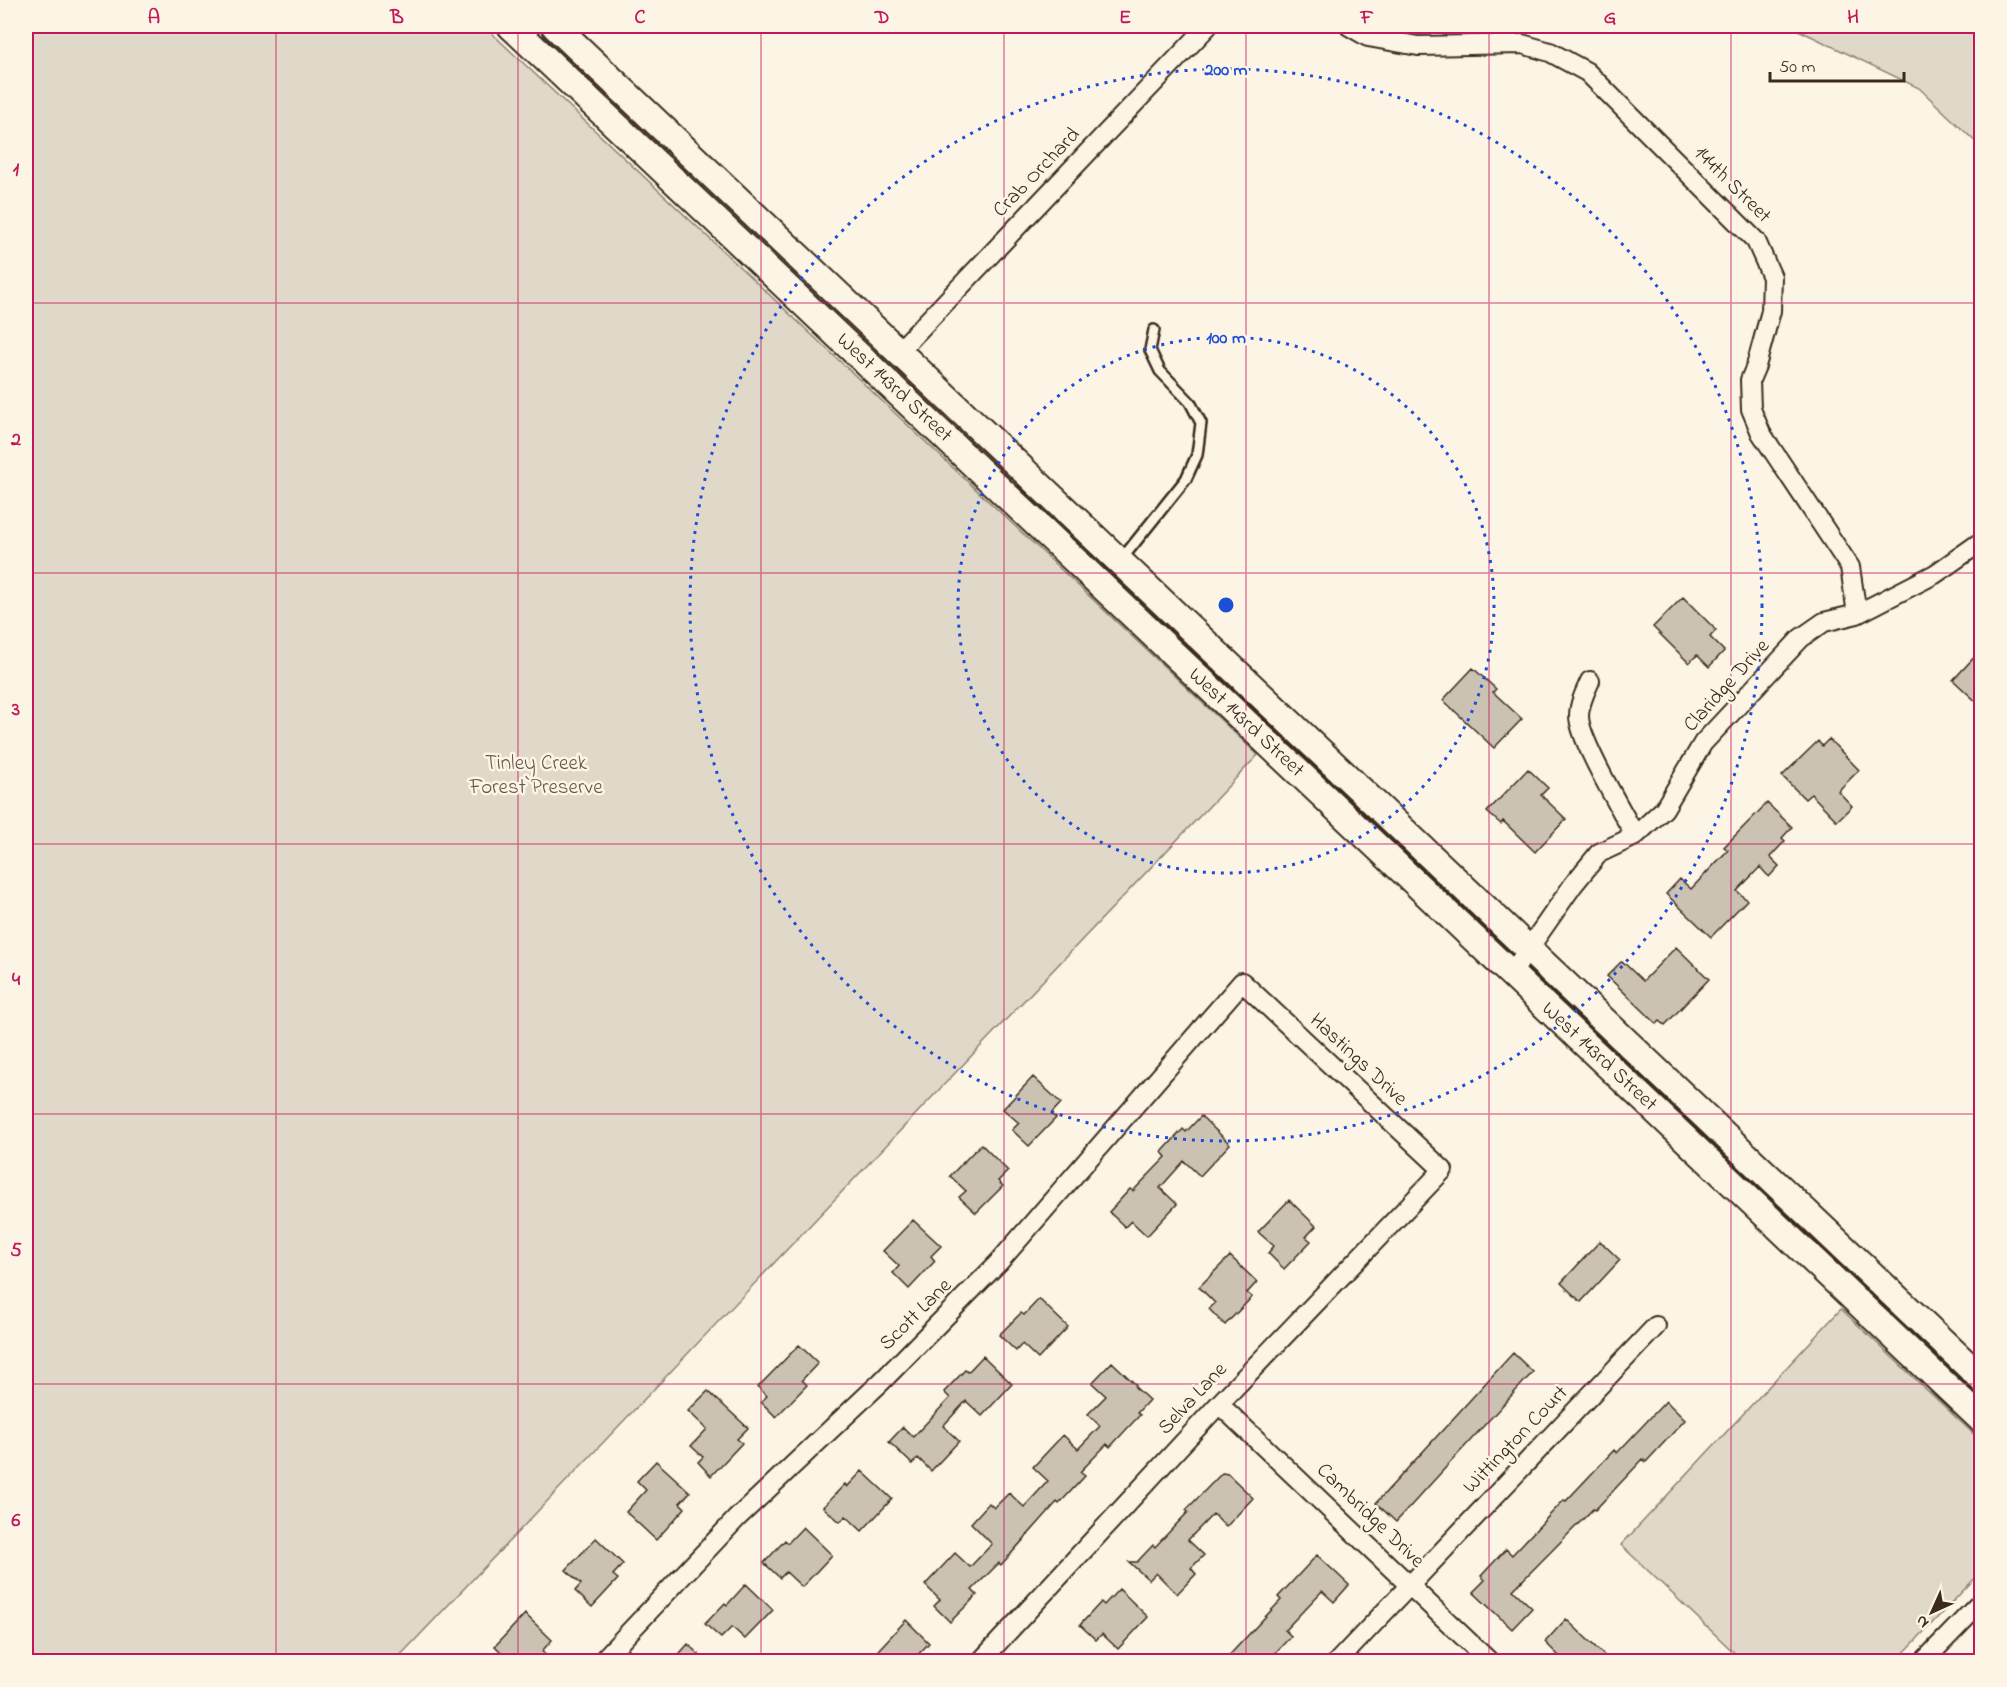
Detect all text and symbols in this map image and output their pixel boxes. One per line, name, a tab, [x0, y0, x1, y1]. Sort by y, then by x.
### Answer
text: A	[148, 4, 160, 33]
text: B	[389, 4, 404, 33]
text: C	[635, 4, 646, 33]
text: D	[874, 4, 889, 33]
text: E	[1119, 4, 1131, 33]
text: F	[1360, 4, 1374, 33]
text: G	[1604, 4, 1617, 33]
text: H	[1847, 4, 1859, 33]
scale bar	[1770, 45, 1904, 83]
text: 50 m	[1779, 55, 1816, 81]
text: 200 m	[1204, 58, 1248, 84]
street label: Crab Orchard	[986, 121, 1088, 225]
street label: 144th Street	[1686, 139, 1778, 231]
text: 1	[13, 156, 20, 185]
street label: West 143rd Street	[829, 326, 959, 450]
text: 100 m	[1206, 326, 1246, 352]
text: 2	[10, 426, 21, 455]
centre of rings	[1216, 595, 1236, 615]
street label: Claridge Drive	[1677, 632, 1779, 741]
street label: West 143rd Street	[1181, 661, 1311, 785]
text: 3	[11, 696, 20, 725]
park label: Tinley Creek Forest Preserve	[468, 749, 603, 803]
text: 4	[12, 966, 21, 995]
street label: West 143rd Street	[1534, 995, 1664, 1119]
street label: Hastings Drive	[1301, 1007, 1414, 1115]
text: 5	[10, 1237, 22, 1266]
street label: Scott Lane	[873, 1271, 960, 1358]
street label: Selva Lane	[1151, 1355, 1235, 1442]
street label: Wittington Court	[1456, 1379, 1577, 1502]
street label: Cambridge Drive	[1308, 1456, 1431, 1577]
text: 6	[12, 1507, 21, 1536]
north arrow	[1902, 1582, 1962, 1642]
text: N	[1910, 1609, 1935, 1634]

